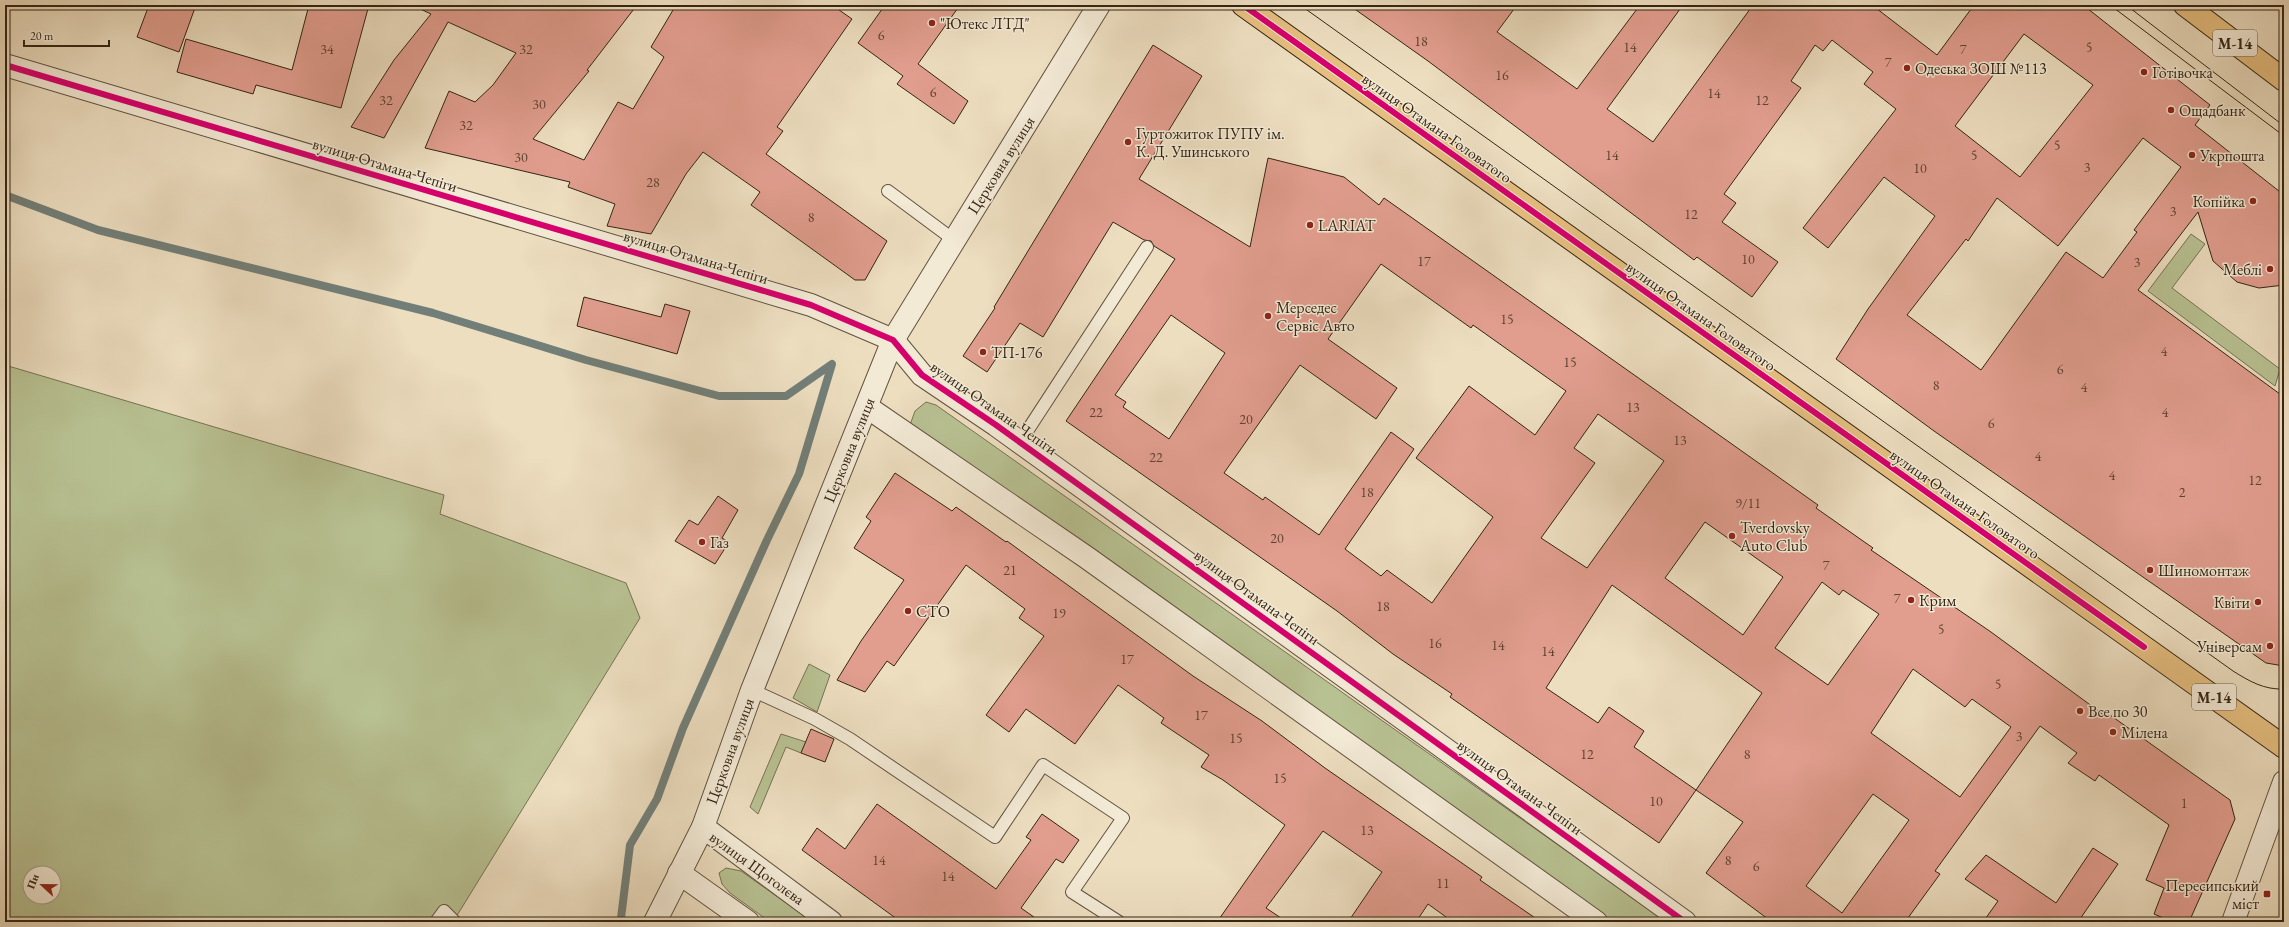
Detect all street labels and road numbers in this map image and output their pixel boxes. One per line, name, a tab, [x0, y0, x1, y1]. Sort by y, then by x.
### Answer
road number: М-14	[2213, 30, 2257, 56]
street label: вулиця Отамана Головатого	[1358, 68, 1516, 188]
street label: Церковна вулиця	[963, 112, 1039, 218]
street label: вулиця Отамана Чепіги	[310, 133, 461, 197]
street label: вулиця Отамана Чепіги	[621, 225, 772, 289]
street label: вулиця Отамана Головатого	[1622, 256, 1780, 376]
street label: вулиця Отамана Чепіги	[926, 356, 1062, 460]
street label: Церковна вулиця	[818, 394, 880, 506]
street label: вулиця Отамана Головатого	[1886, 444, 2044, 564]
street label: вулиця Отамана Чепіги	[1190, 544, 1324, 650]
road number: М-14	[2192, 684, 2236, 710]
street label: Церковна вулиця	[701, 695, 759, 807]
street label: вулиця Отамана Чепіги	[1453, 734, 1587, 840]
street label: вулиця Щоголєва	[705, 826, 809, 910]

